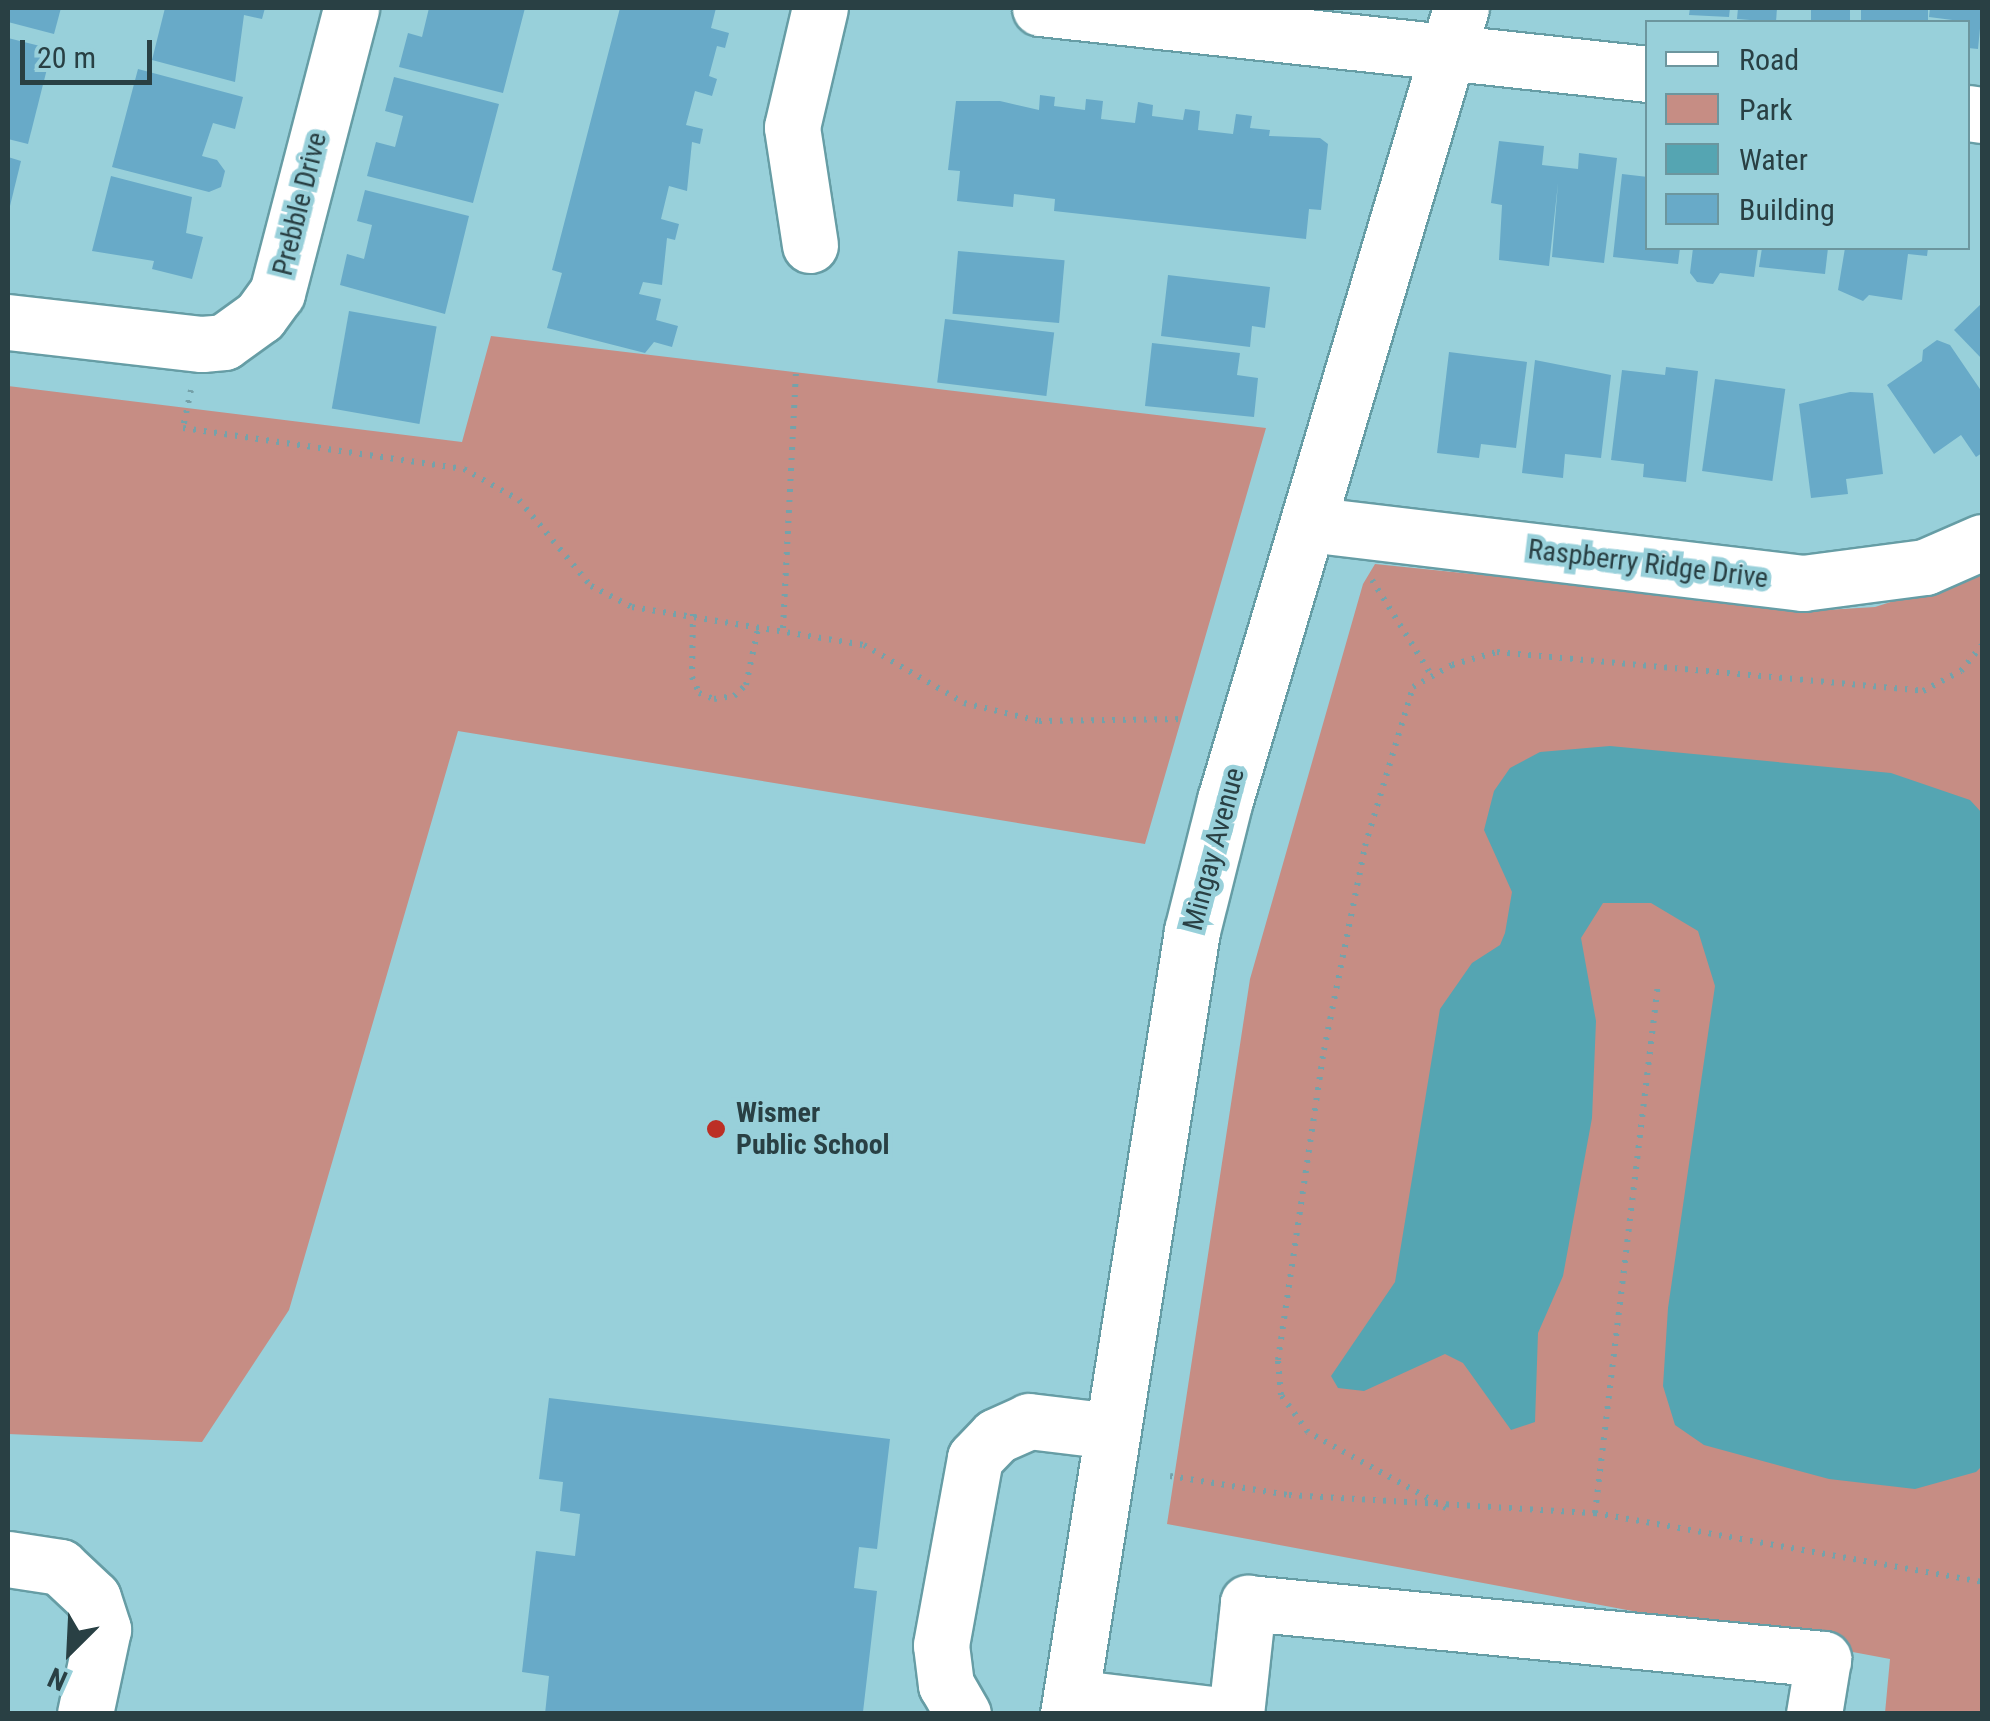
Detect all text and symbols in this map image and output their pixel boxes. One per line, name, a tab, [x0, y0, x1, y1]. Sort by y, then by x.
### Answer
scale bar	[25, 20, 158, 82]
legend	[1645, 20, 1970, 250]
text: 20 m	[37, 40, 96, 75]
text: Road	[1739, 42, 1799, 77]
text: Park	[1739, 92, 1793, 127]
street label: Prebble Drive	[266, 129, 334, 279]
text: Water	[1739, 142, 1808, 177]
text: Building	[1739, 192, 1835, 227]
street label: Raspberry Ridge Drive	[1526, 533, 1770, 595]
street label: Mingay Avenue	[1176, 764, 1252, 934]
place label: Wismer Public School	[736, 1096, 890, 1162]
marker: Wismer Public School	[705, 1118, 727, 1140]
north arrow	[20, 1601, 120, 1701]
text: N	[43, 1660, 72, 1697]

